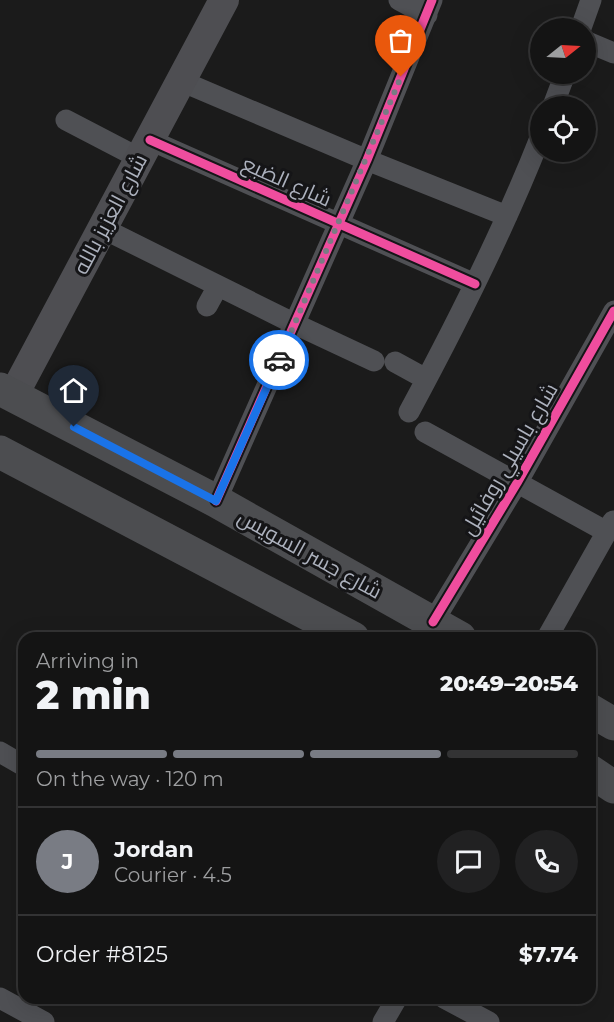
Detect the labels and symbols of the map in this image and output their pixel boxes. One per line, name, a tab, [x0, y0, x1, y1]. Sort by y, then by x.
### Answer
pin	[375, 15, 426, 77]
north arrow	[530, 18, 596, 84]
street label: شارع العزيز بالله	[68, 150, 154, 279]
street label: شارع الضبع	[238, 150, 335, 214]
courier	[249, 330, 309, 390]
pin	[48, 365, 99, 427]
street label: شارع باسيلي روفائيل	[455, 378, 566, 542]
street label: شارع جسر السويس	[233, 504, 386, 606]

